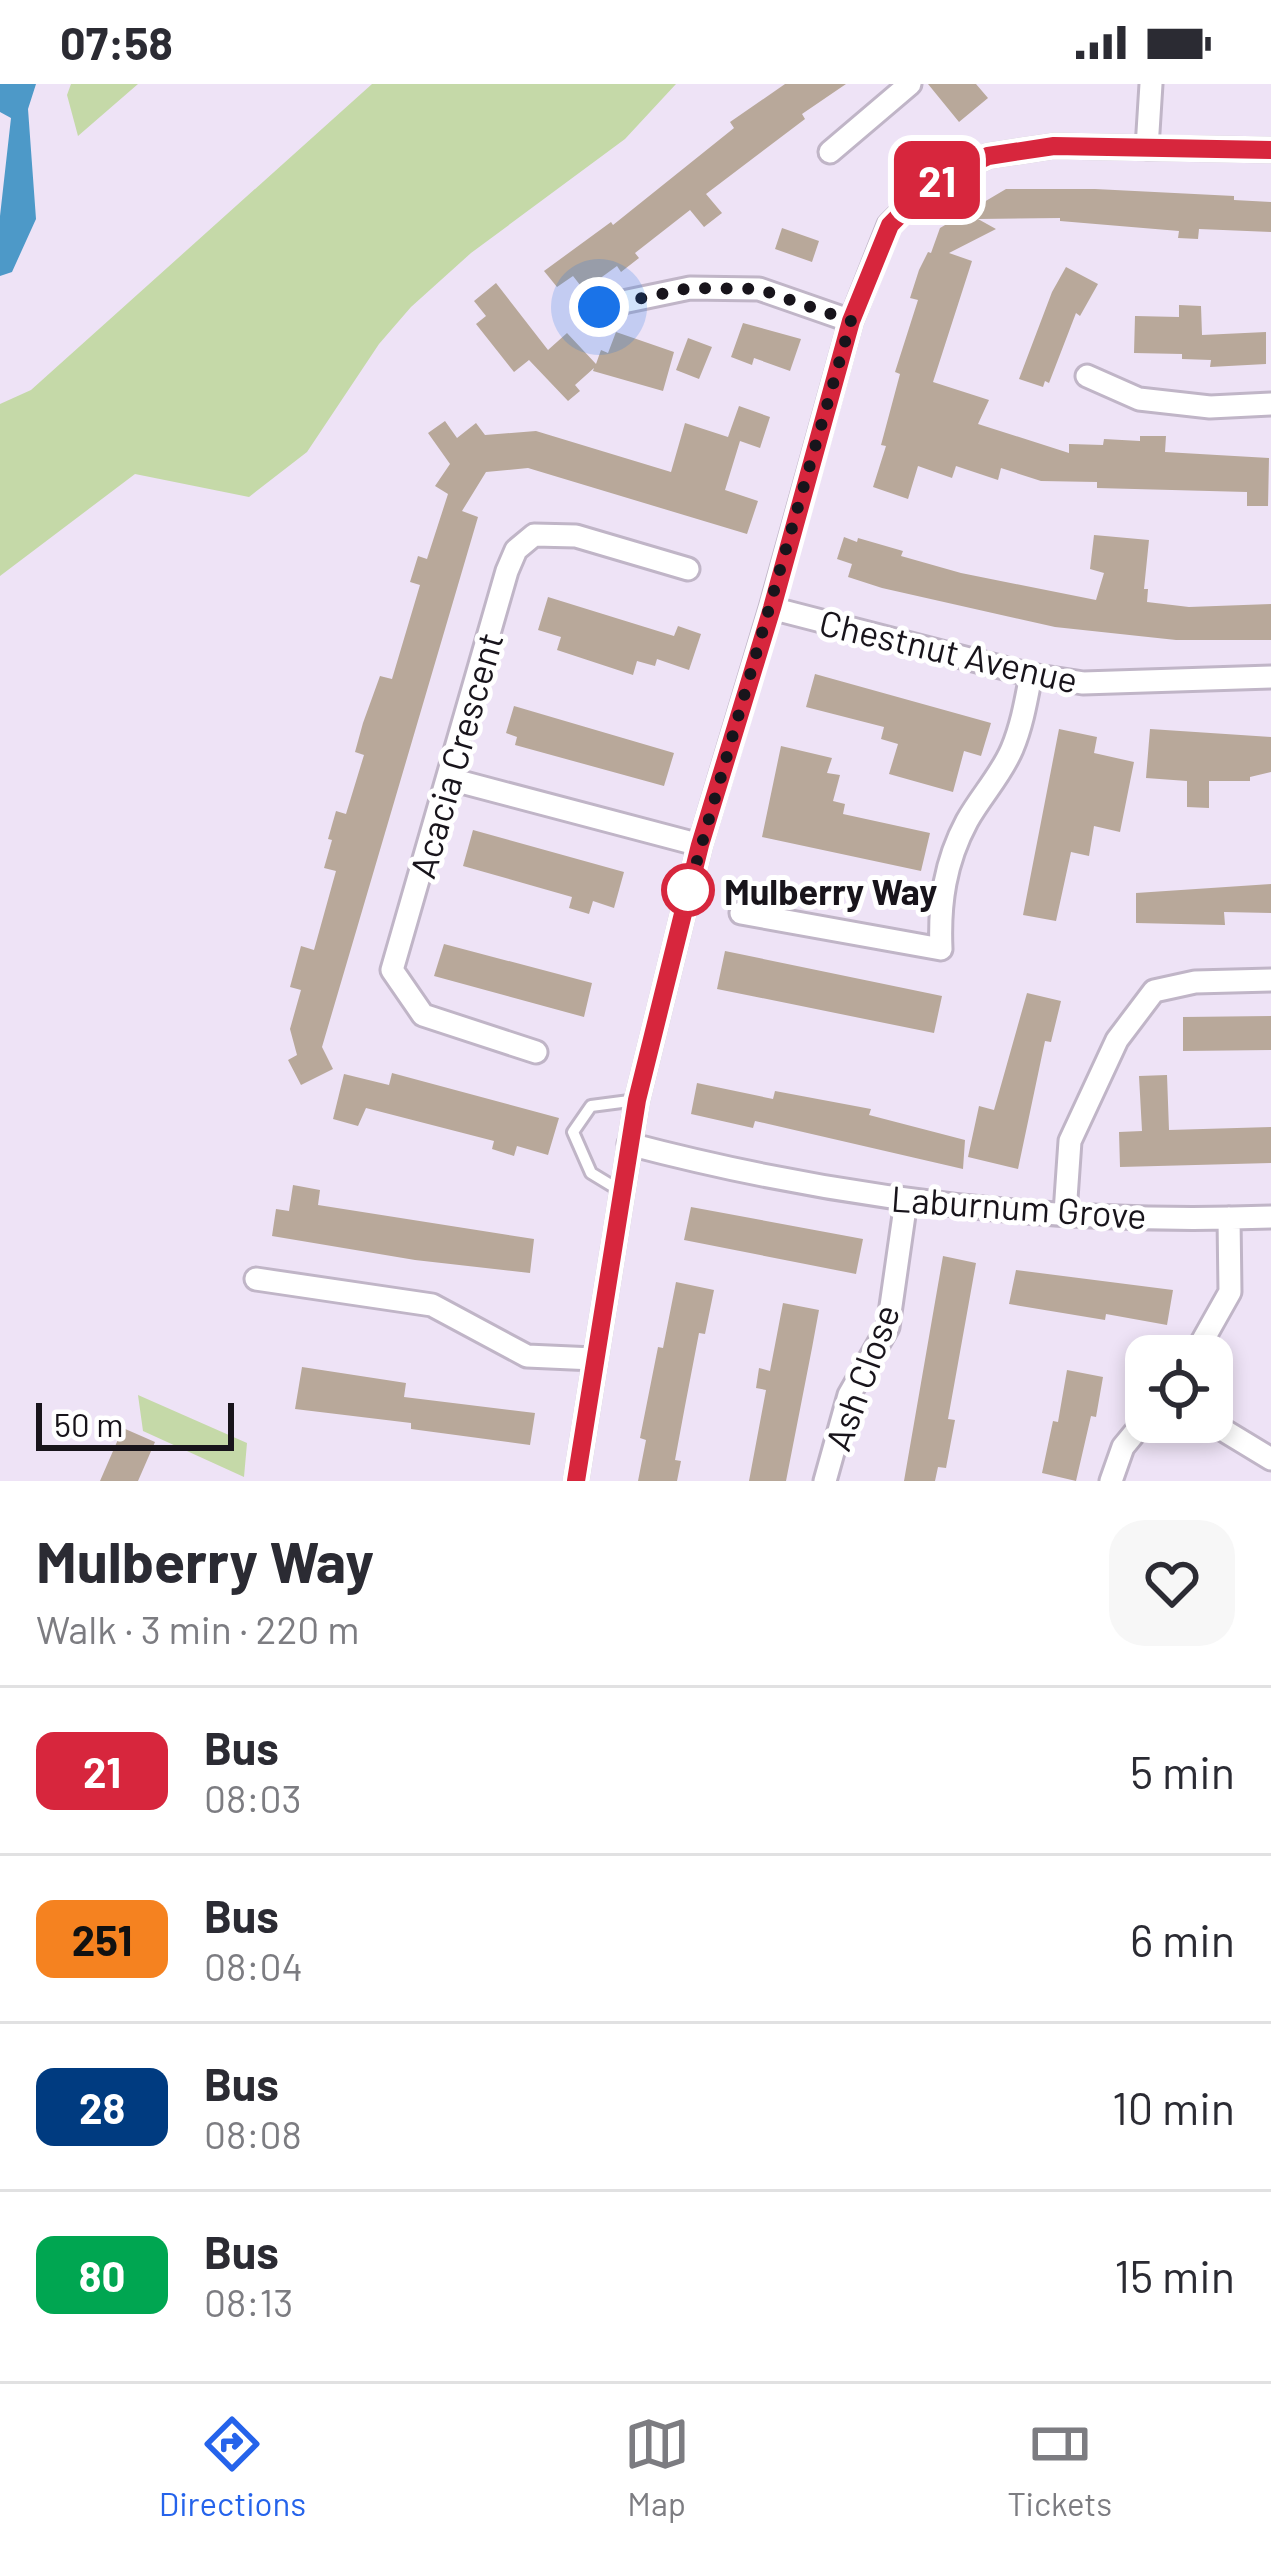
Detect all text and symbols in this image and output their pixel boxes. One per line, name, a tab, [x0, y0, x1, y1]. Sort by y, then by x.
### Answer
text: 07:58	[60, 15, 173, 69]
line badge: 21	[883, 141, 991, 219]
text: 21	[918, 155, 956, 205]
your location	[569, 277, 629, 337]
street label: Chestnut Avenue	[816, 599, 1082, 701]
street label: Acacia Crescent	[399, 627, 511, 883]
marker: Mulberry Way	[663, 865, 713, 915]
place label: Mulberry Way	[724, 869, 938, 912]
street label: Laburnum Grove	[890, 1176, 1148, 1236]
street label: Ash Close	[815, 1298, 907, 1456]
map controls	[1125, 1335, 1233, 1443]
button: locate	[1125, 1335, 1233, 1443]
scale bar	[36, 1397, 234, 1450]
text: 50 m	[54, 1404, 124, 1444]
button: heart	[1109, 1520, 1235, 1646]
text: Mulberry Way	[36, 1526, 374, 1594]
text: Walk · 3 min · 220 m	[36, 1605, 359, 1652]
text: Bus	[204, 1720, 279, 1774]
text: 5 min	[1130, 1744, 1235, 1798]
text: 21	[83, 1746, 121, 1796]
text: 08:03	[204, 1774, 302, 1821]
text: Bus	[204, 1888, 279, 1942]
text: 6 min	[1130, 1912, 1235, 1966]
text: 251	[72, 1914, 132, 1964]
text: 08:04	[204, 1942, 303, 1989]
text: Bus	[204, 2056, 279, 2110]
text: 10 min	[1112, 2080, 1235, 2134]
text: 28	[79, 2082, 125, 2132]
text: 08:08	[204, 2110, 302, 2157]
text: Bus	[204, 2224, 279, 2278]
text: 15 min	[1114, 2248, 1235, 2302]
text: 80	[79, 2250, 125, 2300]
text: 08:13	[204, 2278, 293, 2325]
tab: Directions	[159, 2411, 306, 2523]
tab: Map	[624, 2411, 690, 2523]
tab: Tickets	[1007, 2411, 1112, 2523]

